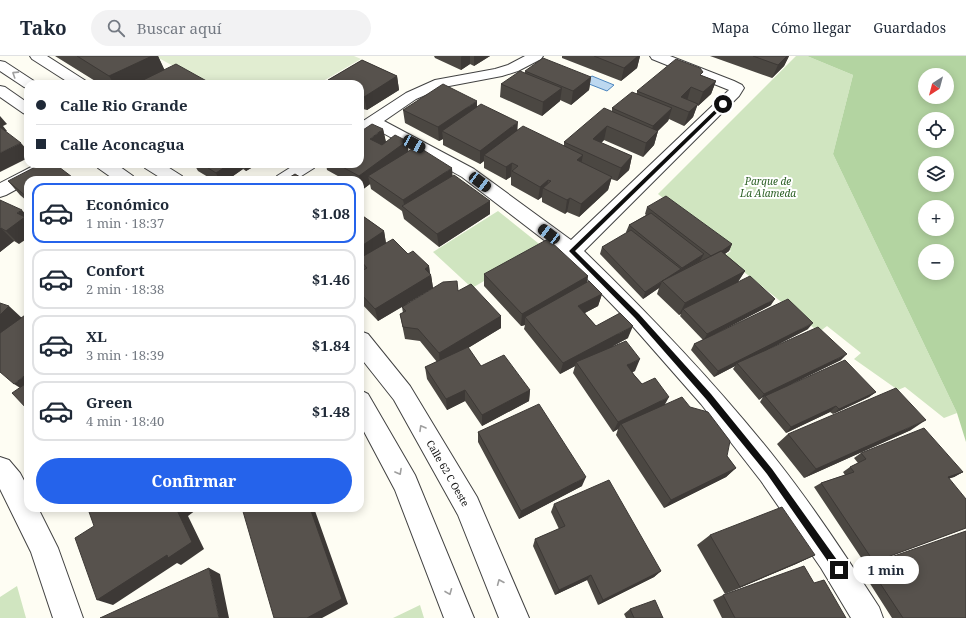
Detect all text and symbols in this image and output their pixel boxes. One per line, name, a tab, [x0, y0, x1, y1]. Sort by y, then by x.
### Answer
search box	[91, 10, 371, 46]
text: Tako	[20, 15, 67, 41]
icon: search	[105, 17, 127, 39]
text: Buscar aquí	[137, 18, 222, 38]
text: Mapa	[712, 18, 749, 37]
text: Cómo llegar	[771, 18, 851, 37]
text: Guardados	[873, 18, 946, 37]
north arrow	[918, 68, 954, 104]
map controls	[918, 68, 954, 280]
one-way arrow	[12, 71, 19, 79]
text: Calle Rio Grande	[60, 95, 188, 115]
route start	[714, 95, 732, 113]
button: locate	[918, 112, 954, 148]
car	[401, 133, 427, 155]
text: Calle Aconcagua	[60, 134, 185, 154]
button: layers	[918, 156, 954, 192]
car	[467, 170, 493, 194]
park label: Parque de La Alameda	[739, 174, 796, 200]
text: Económico	[86, 194, 169, 214]
icon: car	[38, 195, 74, 231]
button: +	[918, 200, 954, 236]
text: $1.08	[312, 203, 350, 223]
text: 1 min · 18:37	[86, 214, 164, 232]
car	[536, 222, 562, 246]
button: −	[918, 244, 954, 280]
text: Confort	[86, 260, 145, 280]
icon: car	[38, 261, 74, 297]
text: $1.46	[312, 269, 350, 289]
text: 2 min · 18:38	[86, 280, 164, 298]
text: XL	[86, 326, 107, 346]
icon: car	[38, 327, 74, 363]
text: $1.84	[312, 335, 350, 355]
text: 3 min · 18:39	[86, 346, 164, 364]
text: Green	[86, 392, 133, 412]
icon: car	[38, 393, 74, 429]
text: $1.48	[312, 401, 350, 421]
text: 4 min · 18:40	[86, 412, 164, 430]
one-way arrow	[420, 425, 427, 432]
street label: Calle 62 C Oeste	[423, 437, 473, 509]
button: Confirmar	[36, 458, 352, 504]
one-way arrow	[395, 468, 402, 475]
callout: 1 min	[853, 556, 919, 584]
route end	[830, 561, 848, 579]
text: 1 min	[868, 561, 904, 579]
one-way arrow	[496, 578, 504, 585]
one-way arrow	[444, 587, 452, 595]

